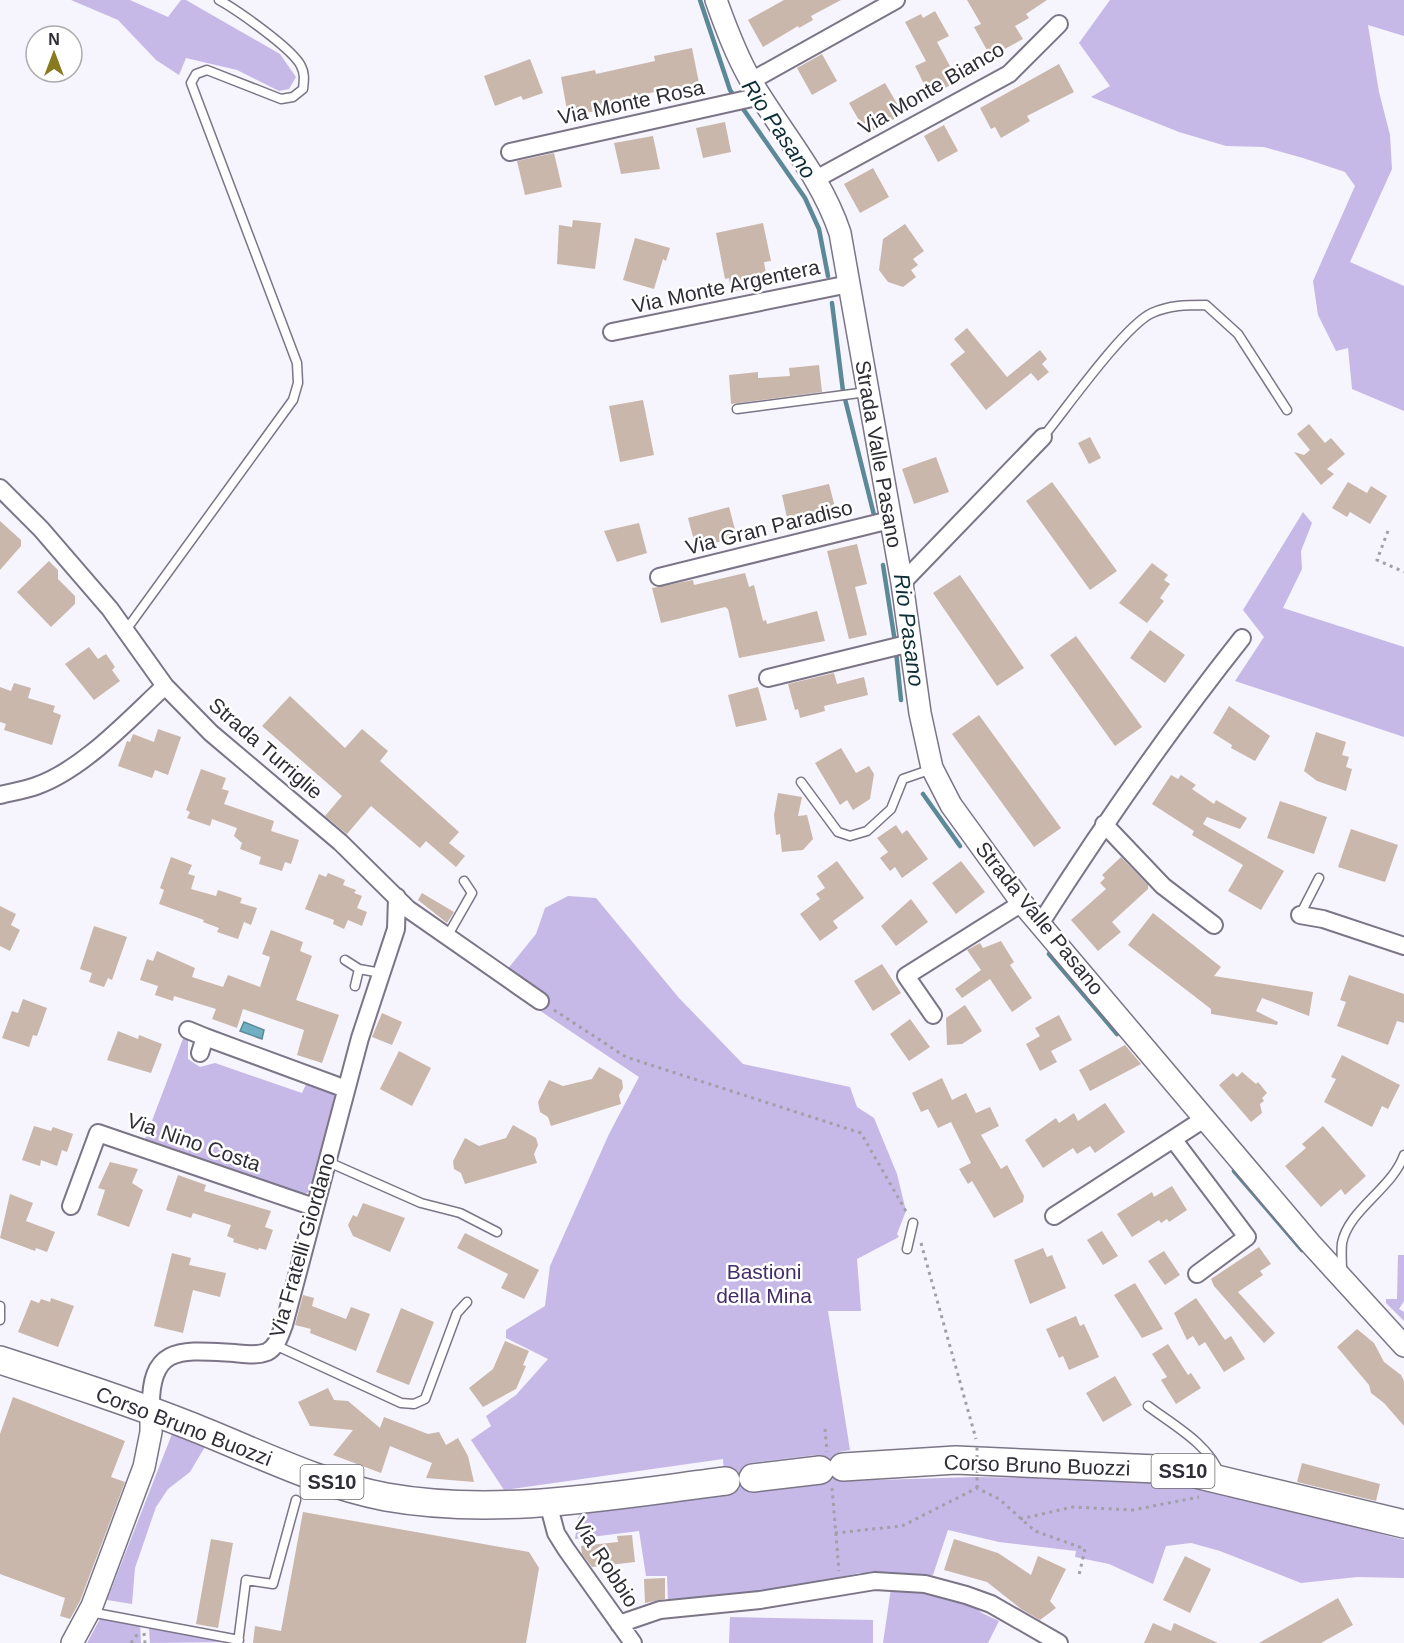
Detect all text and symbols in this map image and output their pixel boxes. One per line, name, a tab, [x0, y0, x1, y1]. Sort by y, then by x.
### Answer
north arrow	[24, 24, 84, 84]
text: N	[48, 31, 60, 48]
street label: Via Monte Bianco	[854, 37, 1008, 139]
street label: Via Monte Rosa	[556, 75, 707, 129]
water label: Rio Pasano	[737, 75, 821, 183]
street label: Via Monte Argentera	[630, 255, 822, 317]
street label: Strada Valle Pasano	[851, 358, 907, 550]
street label: Via Gran Paradiso	[683, 495, 855, 559]
water label: Rio Pasano	[889, 572, 929, 688]
street label: Strada Turriglie	[205, 693, 327, 803]
street label: Strada Valle Pasano	[971, 837, 1109, 999]
street label: Via Nino Costa	[124, 1108, 264, 1176]
street label: Via Fratelli Giordano	[265, 1150, 339, 1340]
park label: Bastioni della Mina	[716, 1260, 812, 1307]
street label: Corso Bruno Buozzi	[93, 1382, 275, 1470]
street label: Corso Bruno Buozzi	[943, 1450, 1131, 1480]
road number: SS10	[1152, 1454, 1214, 1488]
road number: SS10	[300, 1465, 364, 1499]
street label: Via Robbio	[568, 1513, 644, 1611]

